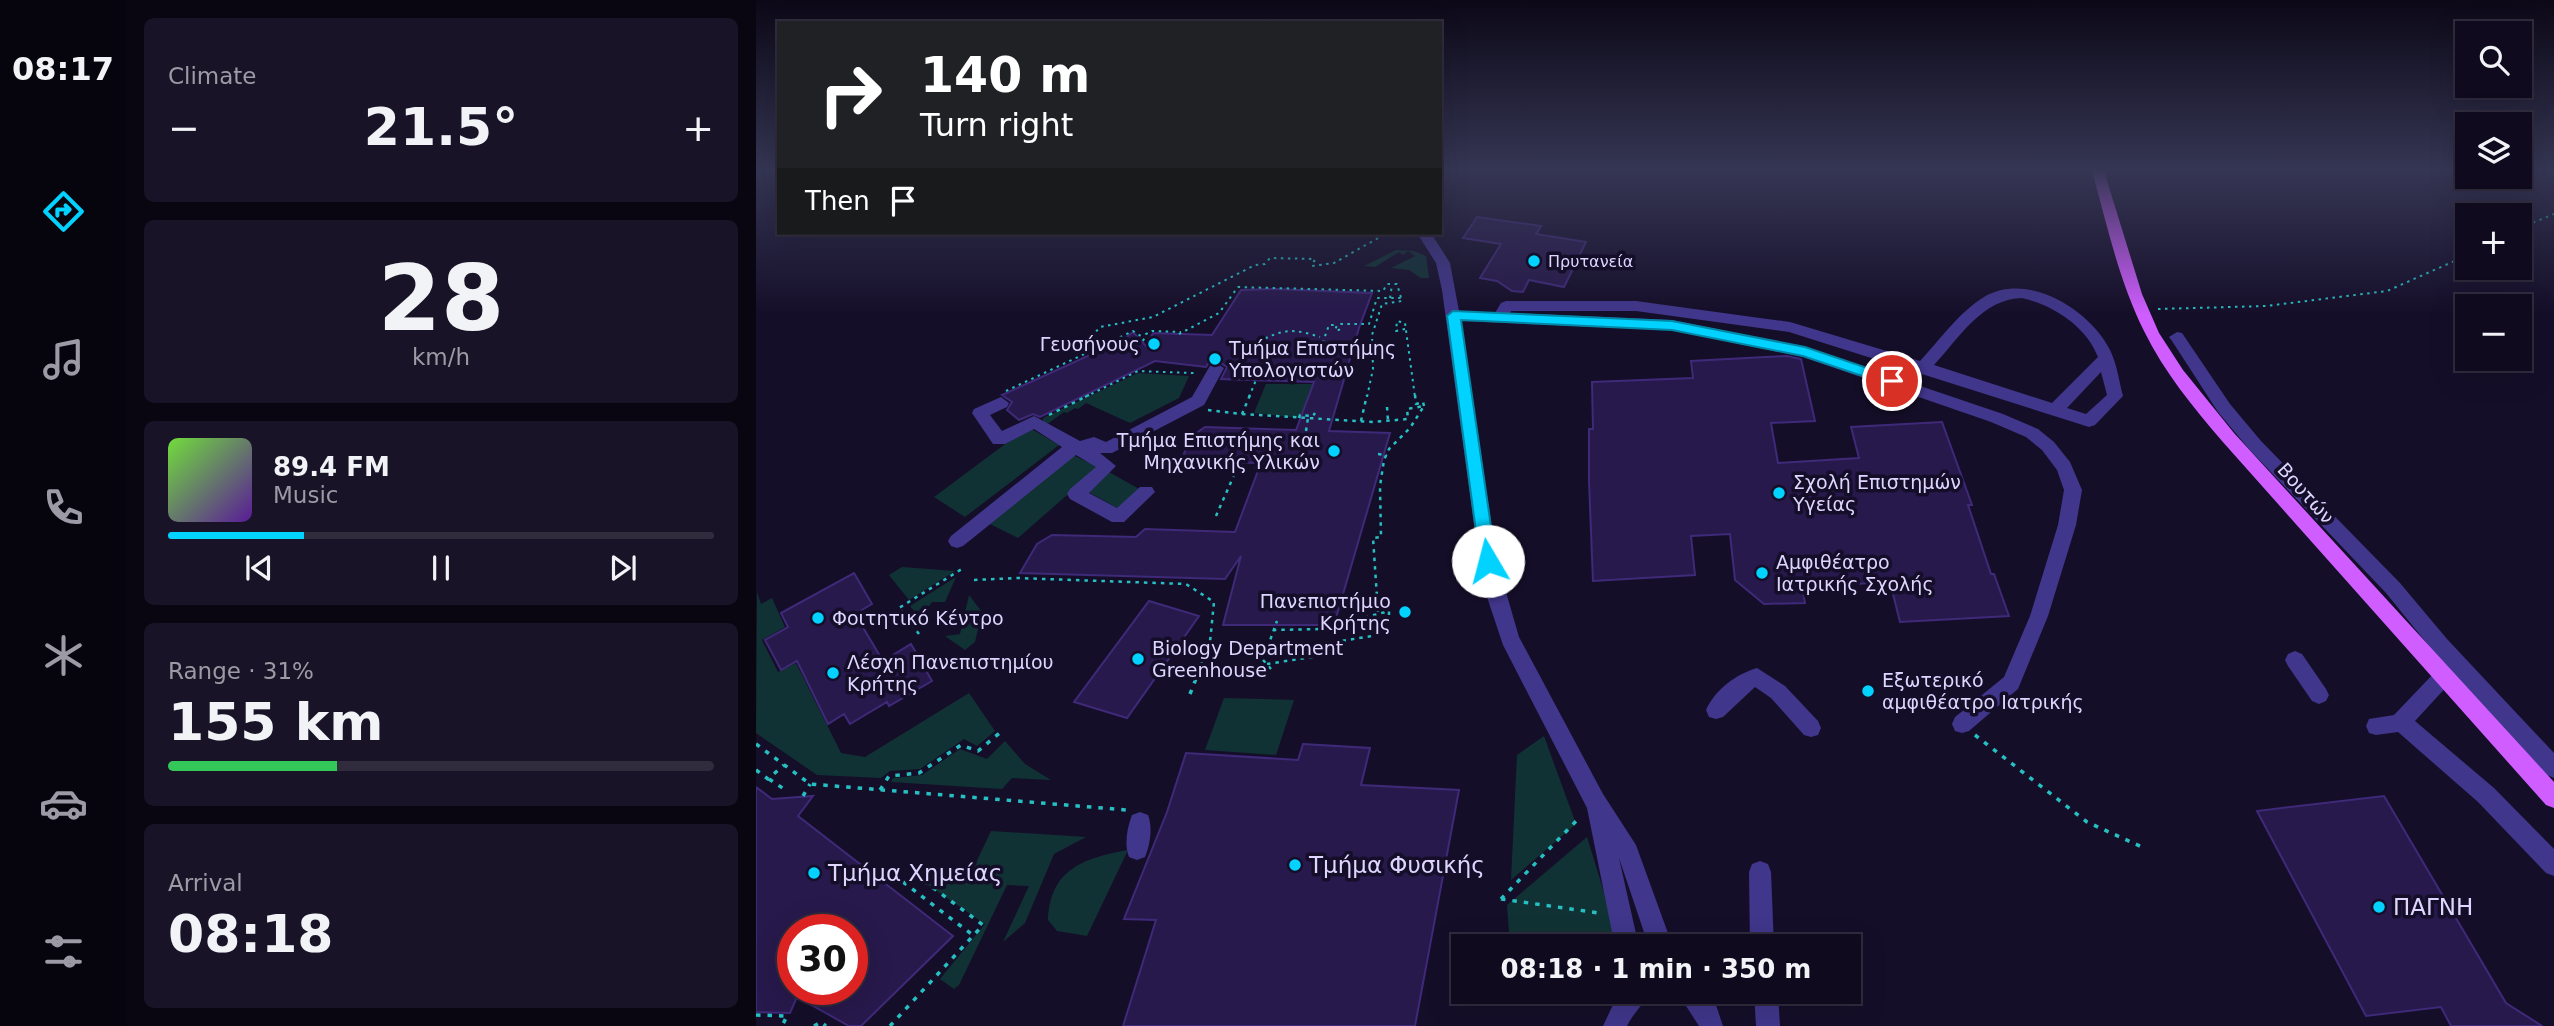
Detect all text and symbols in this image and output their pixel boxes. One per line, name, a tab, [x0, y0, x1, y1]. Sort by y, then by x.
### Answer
map controls	[2455, 21, 2532, 371]
button: search	[2455, 21, 2532, 98]
text: 140 m	[920, 47, 1090, 104]
icon: right	[805, 49, 896, 140]
text: 08:17	[12, 50, 114, 88]
text: Climate	[168, 63, 257, 89]
text: 21.5°	[364, 97, 518, 157]
text: −	[168, 106, 200, 150]
text: +	[682, 106, 714, 150]
text: Turn right	[920, 106, 1073, 144]
button: layers	[2455, 112, 2532, 189]
icon: arrive	[884, 182, 922, 220]
text: Then	[805, 186, 870, 216]
icon: directions	[39, 187, 88, 236]
button: +	[2455, 203, 2532, 280]
text: 28	[378, 246, 504, 351]
place label: Πρυτανεία	[1548, 252, 1633, 271]
marker: Πρυτανεία	[1526, 253, 1542, 269]
button: −	[2455, 294, 2532, 371]
place label: Γευσήνους	[1040, 333, 1140, 355]
icon: music	[39, 335, 88, 384]
marker: Γευσήνους	[1146, 336, 1162, 352]
place label: Τμήμα Επιστήμης Υπολογιστών	[1228, 337, 1396, 381]
text: km/h	[412, 344, 470, 370]
marker: Τμήμα Επιστήμης Υπολογιστών	[1207, 351, 1223, 367]
pin	[1862, 351, 1922, 411]
icon: arrive	[1873, 362, 1911, 400]
place label: Τμήμα Επιστήμης και Μηχανικής Υλικών	[1116, 429, 1320, 473]
marker: Τμήμα Επιστήμης και Μηχανικής Υλικών	[1326, 443, 1342, 459]
text: 89.4 FM	[273, 452, 390, 482]
street label: Βουτών	[2273, 458, 2339, 528]
place label: Σχολή Επιστημών Υγείας	[1792, 471, 1961, 515]
text: Music	[273, 482, 338, 508]
icon: phone	[39, 483, 88, 532]
marker: Σχολή Επιστημών Υγείας	[1771, 485, 1787, 501]
position arrow	[1451, 524, 1525, 598]
icon: previous	[240, 549, 278, 587]
icon: pause	[422, 549, 460, 587]
icon: next	[604, 549, 642, 587]
place label: Αμφιθέατρο Ιατρικής Σχολής	[1776, 551, 1934, 595]
marker: Αμφιθέατρο Ιατρικής Σχολής	[1754, 565, 1770, 581]
place label: Πανεπιστήμιο Κρήτης	[1260, 590, 1391, 634]
marker: Πανεπιστήμιο Κρήτης	[1397, 604, 1413, 620]
place label: Φοιτητικό Κέντρο	[832, 607, 1004, 629]
marker: Φοιτητικό Κέντρο	[810, 610, 826, 626]
icon: climate	[39, 631, 88, 680]
place label: Biology Department Greenhouse	[1152, 637, 1343, 681]
place label: Λέσχη Πανεπιστημίου Κρήτης	[847, 651, 1054, 695]
marker: Biology Department Greenhouse	[1130, 651, 1146, 667]
text: Range · 31%	[168, 658, 314, 684]
marker: Λέσχη Πανεπιστημίου Κρήτης	[825, 665, 841, 681]
place label: Εξωτερικό αμφιθέατρο Ιατρικής	[1882, 669, 2084, 713]
marker: Εξωτερικό αμφιθέατρο Ιατρικής	[1860, 683, 1876, 699]
text: 155 km	[168, 692, 383, 752]
icon: car	[39, 779, 88, 828]
place label: Τμήμα Φυσικής	[1308, 852, 1485, 878]
marker: Τμήμα Φυσικής	[1287, 857, 1303, 873]
place label: Τμήμα Χημείας	[827, 860, 1002, 886]
marker: Τμήμα Χημείας	[806, 865, 822, 881]
text: Arrival	[168, 870, 243, 896]
place label: ΠΑΓΝΗ	[2393, 894, 2473, 920]
marker: ΠΑΓΝΗ	[2371, 899, 2387, 915]
text: 08:18	[168, 904, 334, 964]
speed limit sign: 30	[777, 914, 868, 1005]
icon: filters	[39, 927, 88, 976]
text: 08:18 · 1 min · 350 m	[1501, 954, 1811, 984]

